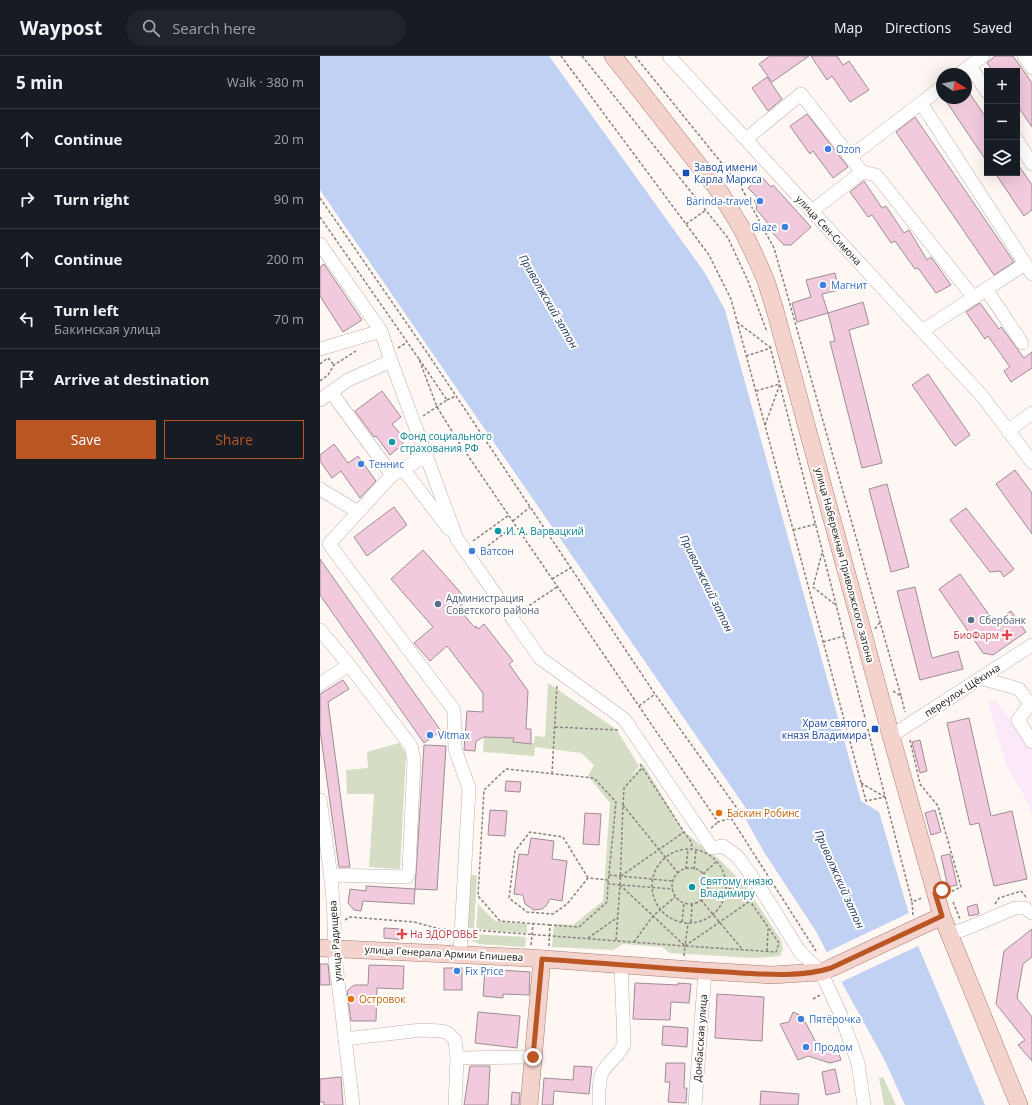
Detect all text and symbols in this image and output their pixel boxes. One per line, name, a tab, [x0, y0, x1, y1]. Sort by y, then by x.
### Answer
search box	[126, 10, 406, 46]
text: Waypost	[20, 15, 102, 41]
icon: search	[140, 17, 162, 39]
text: Search here	[172, 18, 256, 38]
text: Map	[834, 18, 863, 37]
text: Directions	[885, 18, 951, 37]
text: Saved	[973, 18, 1012, 37]
north arrow	[936, 68, 972, 104]
map controls	[984, 68, 1020, 176]
button: +	[984, 68, 1020, 104]
text: 5 min	[16, 71, 63, 94]
text: Walk · 380 m	[227, 73, 304, 91]
button: −	[984, 104, 1020, 140]
icon: ahead	[16, 128, 38, 150]
text: Continue	[54, 129, 122, 149]
text: 20 m	[274, 130, 304, 148]
button: layers	[984, 140, 1020, 176]
place label: Ozon	[836, 142, 861, 156]
marker: Ozon	[823, 144, 833, 154]
place label: Завод имени Карла Маркса	[694, 160, 762, 186]
marker: Завод имени Карла Маркса	[681, 168, 691, 178]
icon: right	[16, 188, 38, 210]
text: Turn right	[54, 189, 129, 209]
text: 90 m	[274, 190, 304, 208]
street label: улица Сен-Симона	[793, 192, 865, 268]
place label: Barinda-travel	[686, 194, 752, 208]
marker: Barinda-travel	[755, 196, 765, 206]
place label: Glaze	[751, 220, 777, 234]
marker: Glaze	[780, 222, 790, 232]
icon: ahead	[16, 248, 38, 270]
text: Continue	[54, 249, 122, 269]
text: 200 m	[266, 250, 304, 268]
water label: Приволжский затон	[516, 251, 582, 351]
place label: Магнит	[831, 278, 868, 292]
marker: Магнит	[818, 280, 828, 290]
text: Turn left	[54, 300, 119, 320]
icon: left	[16, 308, 38, 330]
text: 70 m	[274, 310, 304, 328]
text: Бакинская улица	[54, 320, 161, 338]
icon: arrive	[16, 368, 38, 390]
text: Arrive at destination	[54, 369, 209, 389]
button: Save	[16, 420, 156, 459]
button: Share	[164, 420, 304, 459]
place label: Фонд социального страхования РФ	[400, 429, 492, 455]
marker: Фонд социального страхования РФ	[387, 437, 397, 447]
place label: Теннис	[369, 457, 404, 471]
marker: Теннис	[356, 459, 366, 469]
street label: улица Набережная Приволжского затона	[812, 466, 878, 664]
place label: И. А. Варвацкий	[506, 524, 584, 538]
marker: И. А. Варвацкий	[493, 526, 503, 536]
water label: Приволжский затон	[677, 532, 737, 635]
place label: Ватсон	[480, 544, 514, 558]
marker: Ватсон	[467, 546, 477, 556]
place label: Администрация Советского района	[446, 591, 539, 617]
marker: Администрация Советского района	[433, 599, 443, 609]
place label: Сбербанк	[979, 613, 1027, 627]
marker: Сбербанк	[966, 615, 976, 625]
place label: БиоФарм	[954, 628, 999, 642]
marker: БиоФарм	[1002, 630, 1012, 640]
street label: переулок Щёкина	[922, 660, 1002, 720]
place label: Храм святого князя Владимира	[782, 716, 867, 742]
marker: Храм святого князя Владимира	[870, 724, 880, 734]
place label: Vitmax	[438, 728, 471, 742]
marker: Vitmax	[425, 730, 435, 740]
place label: Баскин Робинс	[727, 806, 800, 820]
marker: Баскин Робинс	[714, 808, 724, 818]
water label: Приволжский затон	[811, 827, 869, 931]
place label: Святому князю Владимиру	[700, 874, 773, 900]
route start	[933, 881, 951, 899]
marker: Святому князю Владимиру	[687, 882, 697, 892]
street label: улица Радищева	[325, 900, 345, 982]
place label: На ЗДОРОВЬЕ	[410, 927, 478, 941]
marker: На ЗДОРОВЬЕ	[397, 929, 407, 939]
street label: улица Генерала Армии Епишева	[364, 942, 524, 964]
place label: Fix Price	[465, 964, 504, 978]
marker: Fix Price	[452, 966, 462, 976]
place label: Островок	[359, 992, 406, 1006]
marker: Островок	[346, 994, 356, 1004]
street label: Донбасская улица	[690, 994, 710, 1082]
place label: Пятёрочка	[809, 1012, 861, 1026]
marker: Пятёрочка	[796, 1014, 806, 1024]
place label: Продом	[814, 1040, 853, 1054]
marker: Продом	[801, 1042, 811, 1052]
route end	[524, 1048, 542, 1066]

